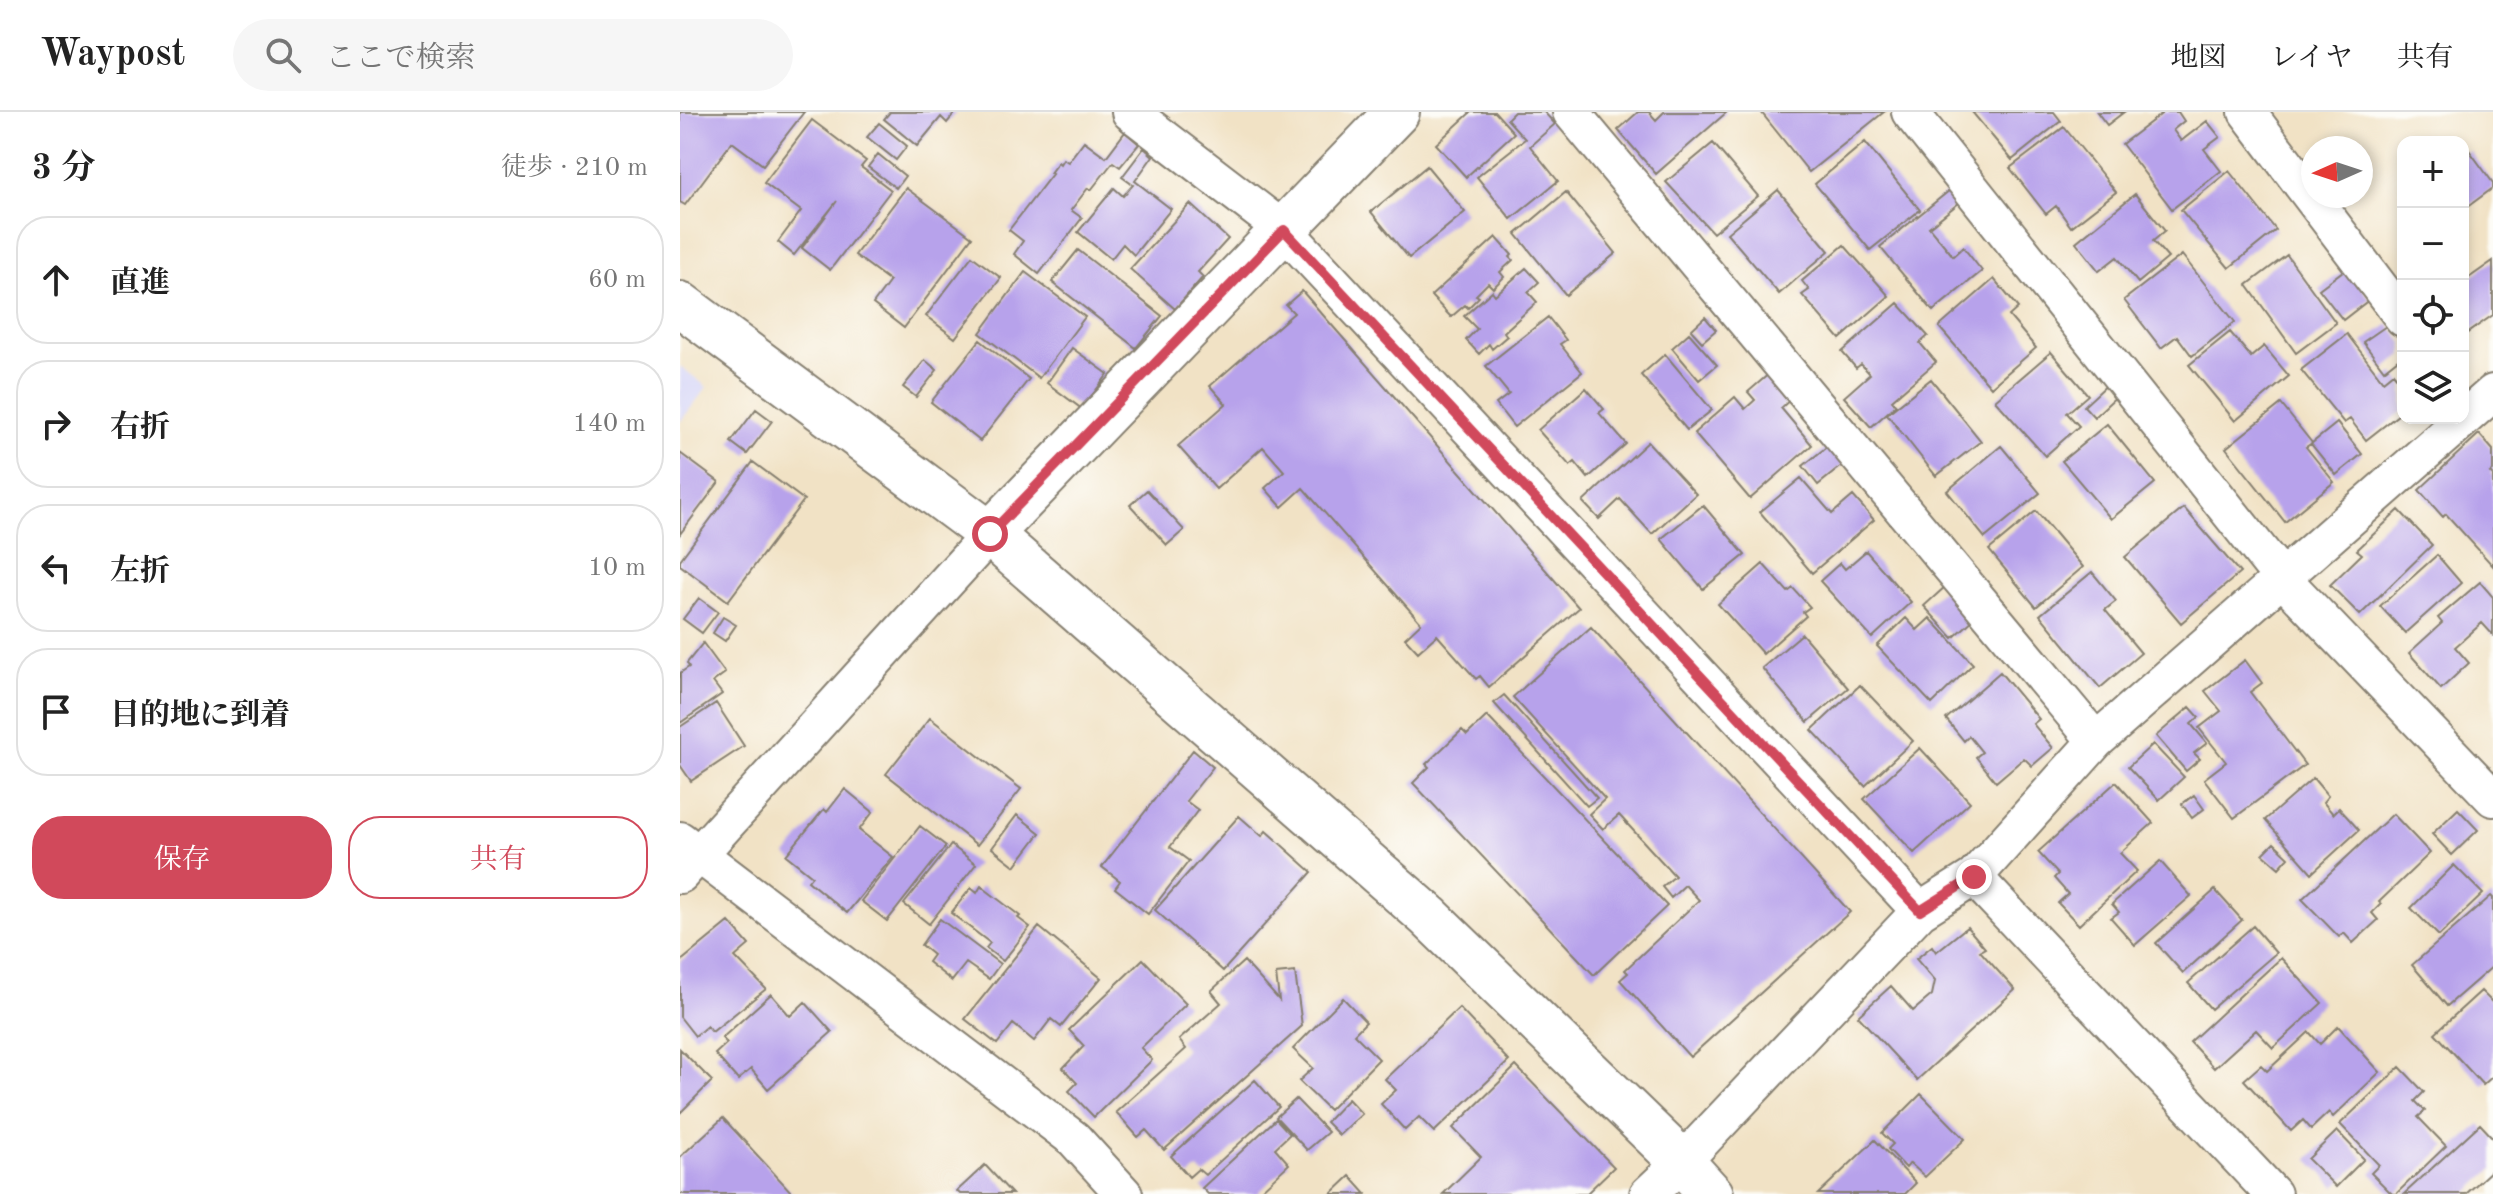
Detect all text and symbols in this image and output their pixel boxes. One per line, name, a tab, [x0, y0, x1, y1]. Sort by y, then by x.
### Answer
search box	[233, 19, 793, 91]
icon: search	[261, 33, 305, 77]
text: Waypost	[40, 36, 185, 74]
text: ここで検索	[325, 44, 475, 74]
text: 地図	[2170, 45, 2226, 73]
text: レイヤ	[2270, 45, 2353, 73]
text: 共有	[2397, 45, 2453, 73]
north arrow	[2301, 136, 2373, 208]
map controls	[2397, 136, 2469, 424]
button: +	[2397, 136, 2469, 208]
text: 3 分	[32, 152, 95, 186]
text: 徒歩 · 210 m	[501, 155, 648, 181]
button: −	[2397, 208, 2469, 280]
icon: ahead	[34, 258, 78, 302]
text: 60 m	[588, 267, 646, 293]
text: 直進	[110, 269, 170, 299]
button: locate	[2397, 280, 2469, 352]
button: layers	[2397, 352, 2469, 424]
icon: right	[34, 402, 78, 446]
text: 140 m	[573, 411, 646, 437]
text: 右折	[110, 413, 170, 443]
route start	[972, 516, 1008, 552]
icon: left	[34, 546, 78, 590]
text: 10 m	[588, 555, 646, 581]
text: 左折	[110, 557, 170, 587]
icon: arrive	[34, 690, 78, 734]
text: 目的地に到着	[110, 701, 290, 731]
button: 保存	[32, 816, 332, 899]
button: 共有	[348, 816, 648, 899]
route end	[1956, 859, 1992, 895]

